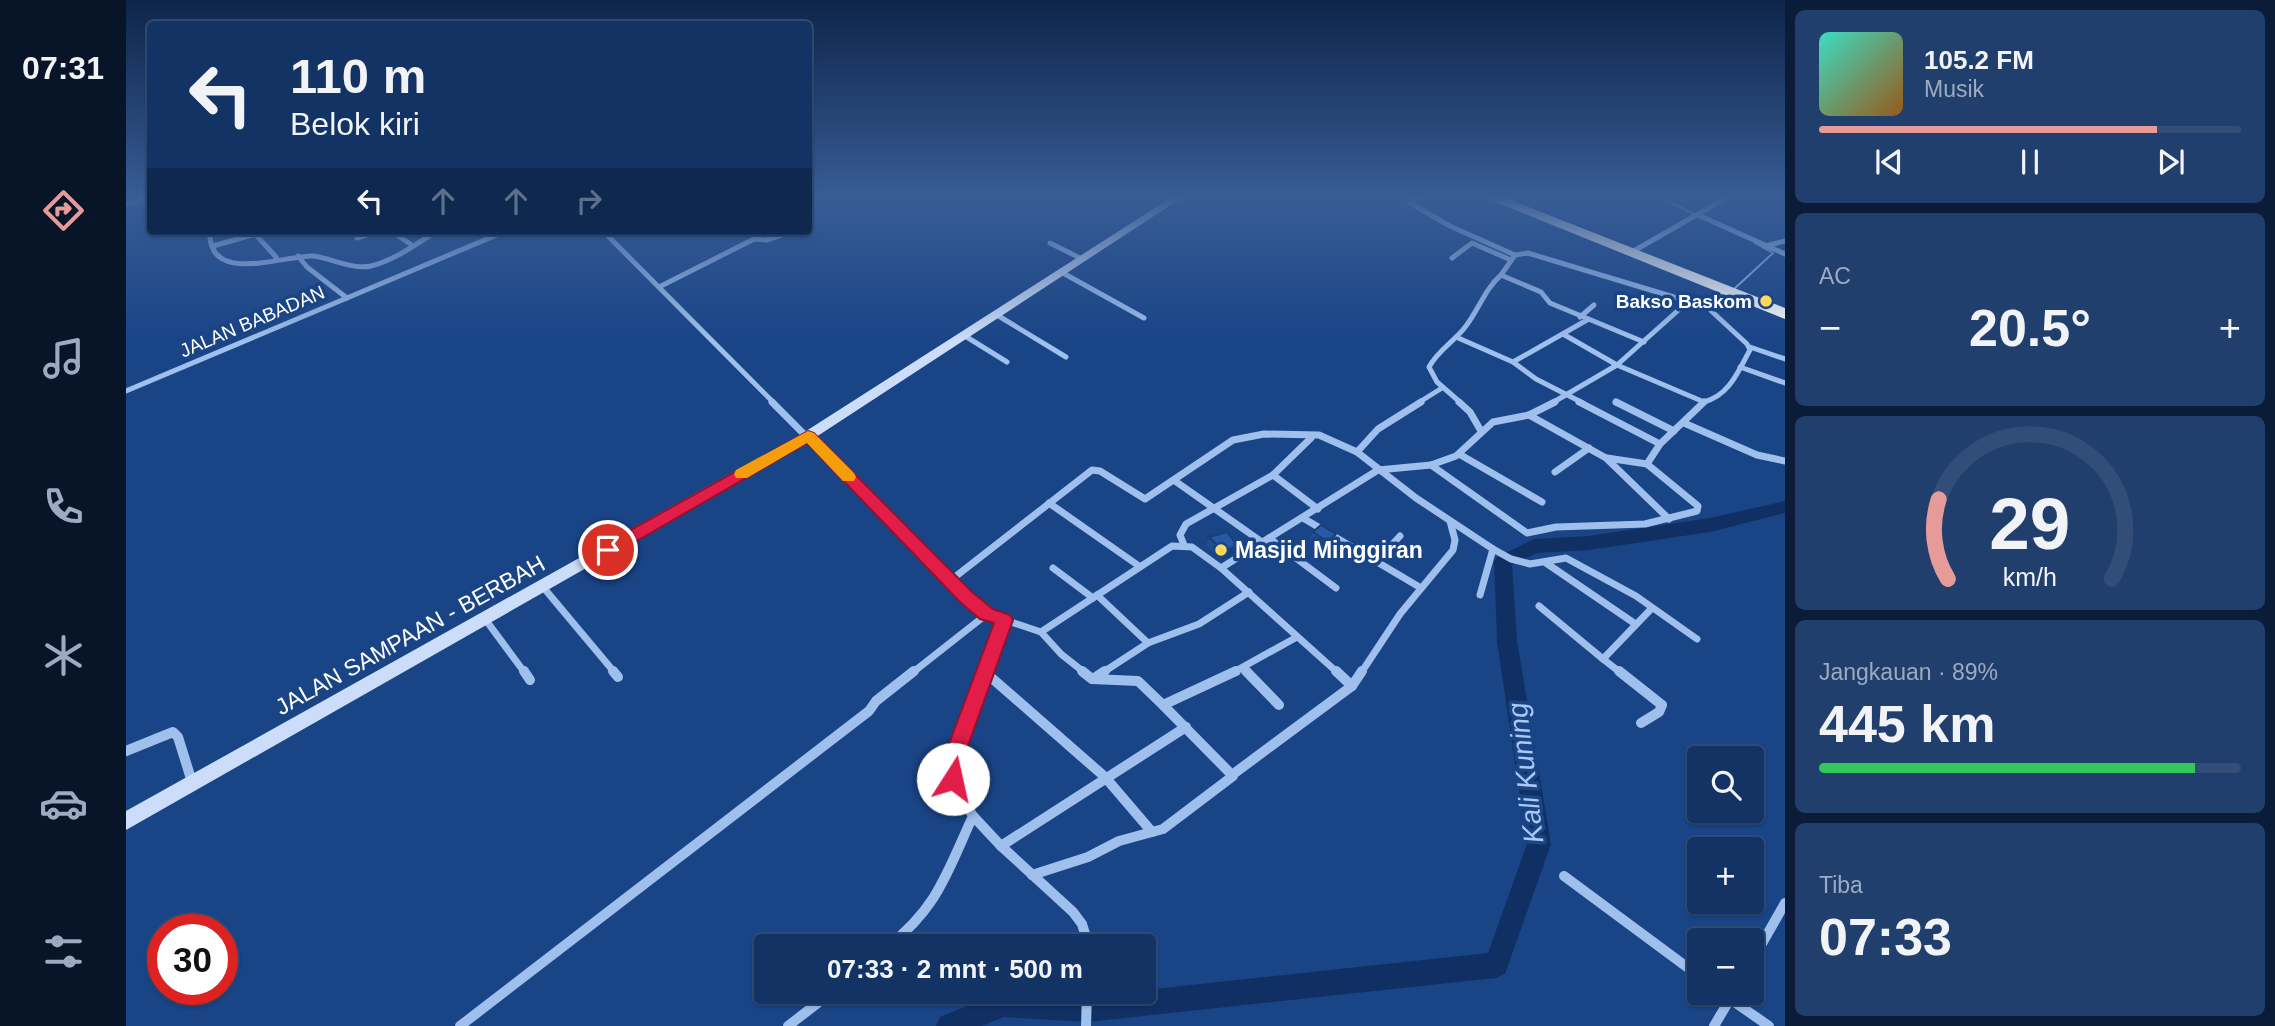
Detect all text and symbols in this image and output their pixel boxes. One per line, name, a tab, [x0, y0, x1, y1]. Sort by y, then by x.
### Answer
text: 105.2 FM	[1924, 45, 2034, 75]
icon: left	[175, 49, 266, 140]
text: 110 m	[290, 49, 426, 103]
text: 07:31	[22, 50, 104, 86]
text: Musik	[1924, 76, 1984, 102]
text: Belok kiri	[290, 106, 420, 142]
icon: previous	[1870, 143, 1908, 181]
icon: pause	[2011, 143, 2049, 181]
icon: next	[2152, 143, 2190, 181]
icon: left	[351, 182, 389, 220]
icon: ahead	[424, 182, 462, 220]
icon: ahead	[497, 182, 535, 220]
icon: right	[570, 182, 608, 220]
icon: directions	[39, 186, 88, 235]
text: AC	[1819, 263, 1851, 289]
street label: JALAN BABADAN	[177, 281, 328, 361]
place label: Bakso Baskom	[1616, 291, 1752, 312]
marker: Bakso Baskom	[1758, 293, 1774, 309]
text: 20.5°	[1969, 299, 2091, 357]
text: −	[1819, 307, 1841, 349]
text: +	[2219, 307, 2241, 349]
icon: music	[39, 334, 88, 383]
icon: phone	[39, 482, 88, 531]
text: 29	[1990, 483, 2070, 564]
pin	[578, 520, 638, 580]
icon: arrive	[589, 531, 627, 569]
place label: Masjid Minggiran	[1235, 537, 1423, 563]
marker: Masjid Minggiran	[1213, 542, 1229, 558]
street label: JALAN SAMPAAN - BERBAH	[271, 550, 549, 720]
text: km/h	[2003, 563, 2057, 591]
icon: climate	[39, 631, 88, 680]
text: Jangkauan · 89%	[1819, 659, 1998, 685]
text: 445 km	[1819, 695, 1995, 753]
water label: Kali Kuning	[1501, 700, 1550, 845]
position arrow	[916, 742, 990, 816]
map controls	[1687, 746, 1764, 1005]
button: search	[1687, 746, 1764, 823]
icon: car	[39, 779, 88, 828]
button: +	[1687, 837, 1764, 914]
text: Tiba	[1819, 872, 1863, 898]
text: 07:33	[1819, 908, 1952, 966]
speed limit sign: 30	[147, 914, 238, 1005]
icon: filters	[39, 927, 88, 976]
button: −	[1687, 928, 1764, 1005]
text: 07:33 · 2 mnt · 500 m	[827, 954, 1083, 984]

